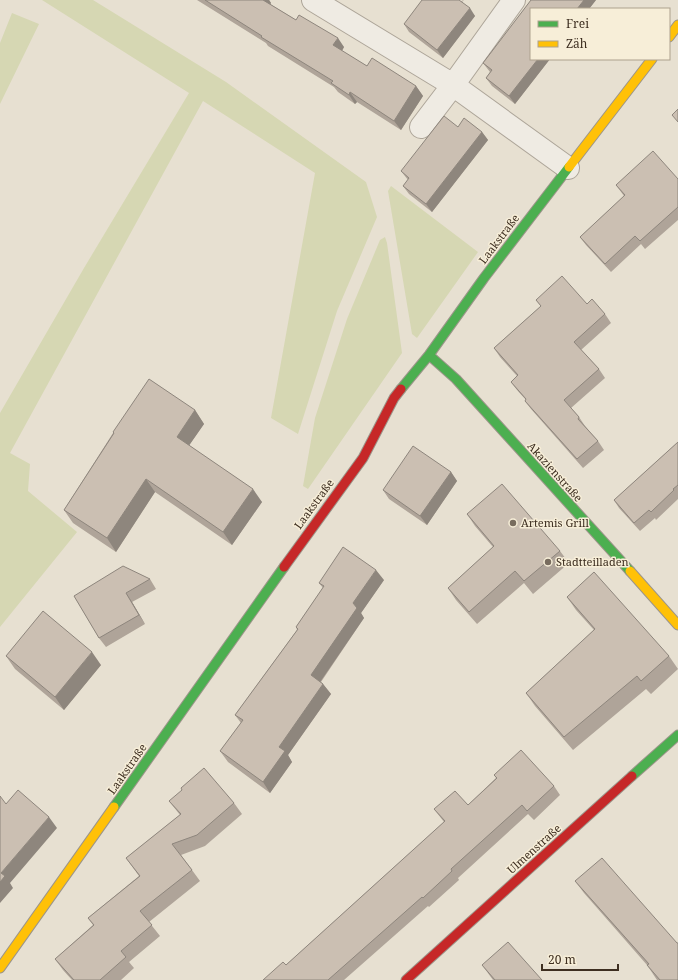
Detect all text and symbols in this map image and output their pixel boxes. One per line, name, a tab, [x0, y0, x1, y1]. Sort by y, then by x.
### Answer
legend	[530, 8, 670, 60]
text: Frei	[566, 15, 589, 32]
text: Zäh	[566, 35, 588, 52]
street label: Laakstraße	[475, 211, 522, 267]
street label: Akazienstraße	[525, 439, 586, 505]
street label: Laakstraße	[290, 475, 337, 532]
place label: Artemis Grill	[521, 515, 589, 530]
marker: Artemis Grill	[508, 518, 518, 528]
place label: Stadtteilladen	[556, 554, 629, 569]
marker: Stadtteilladen	[543, 557, 553, 567]
street label: Laakstraße	[104, 740, 150, 797]
street label: Ulmenstraße	[504, 820, 564, 877]
scale bar	[542, 946, 618, 972]
text: 20 m	[548, 951, 576, 968]

